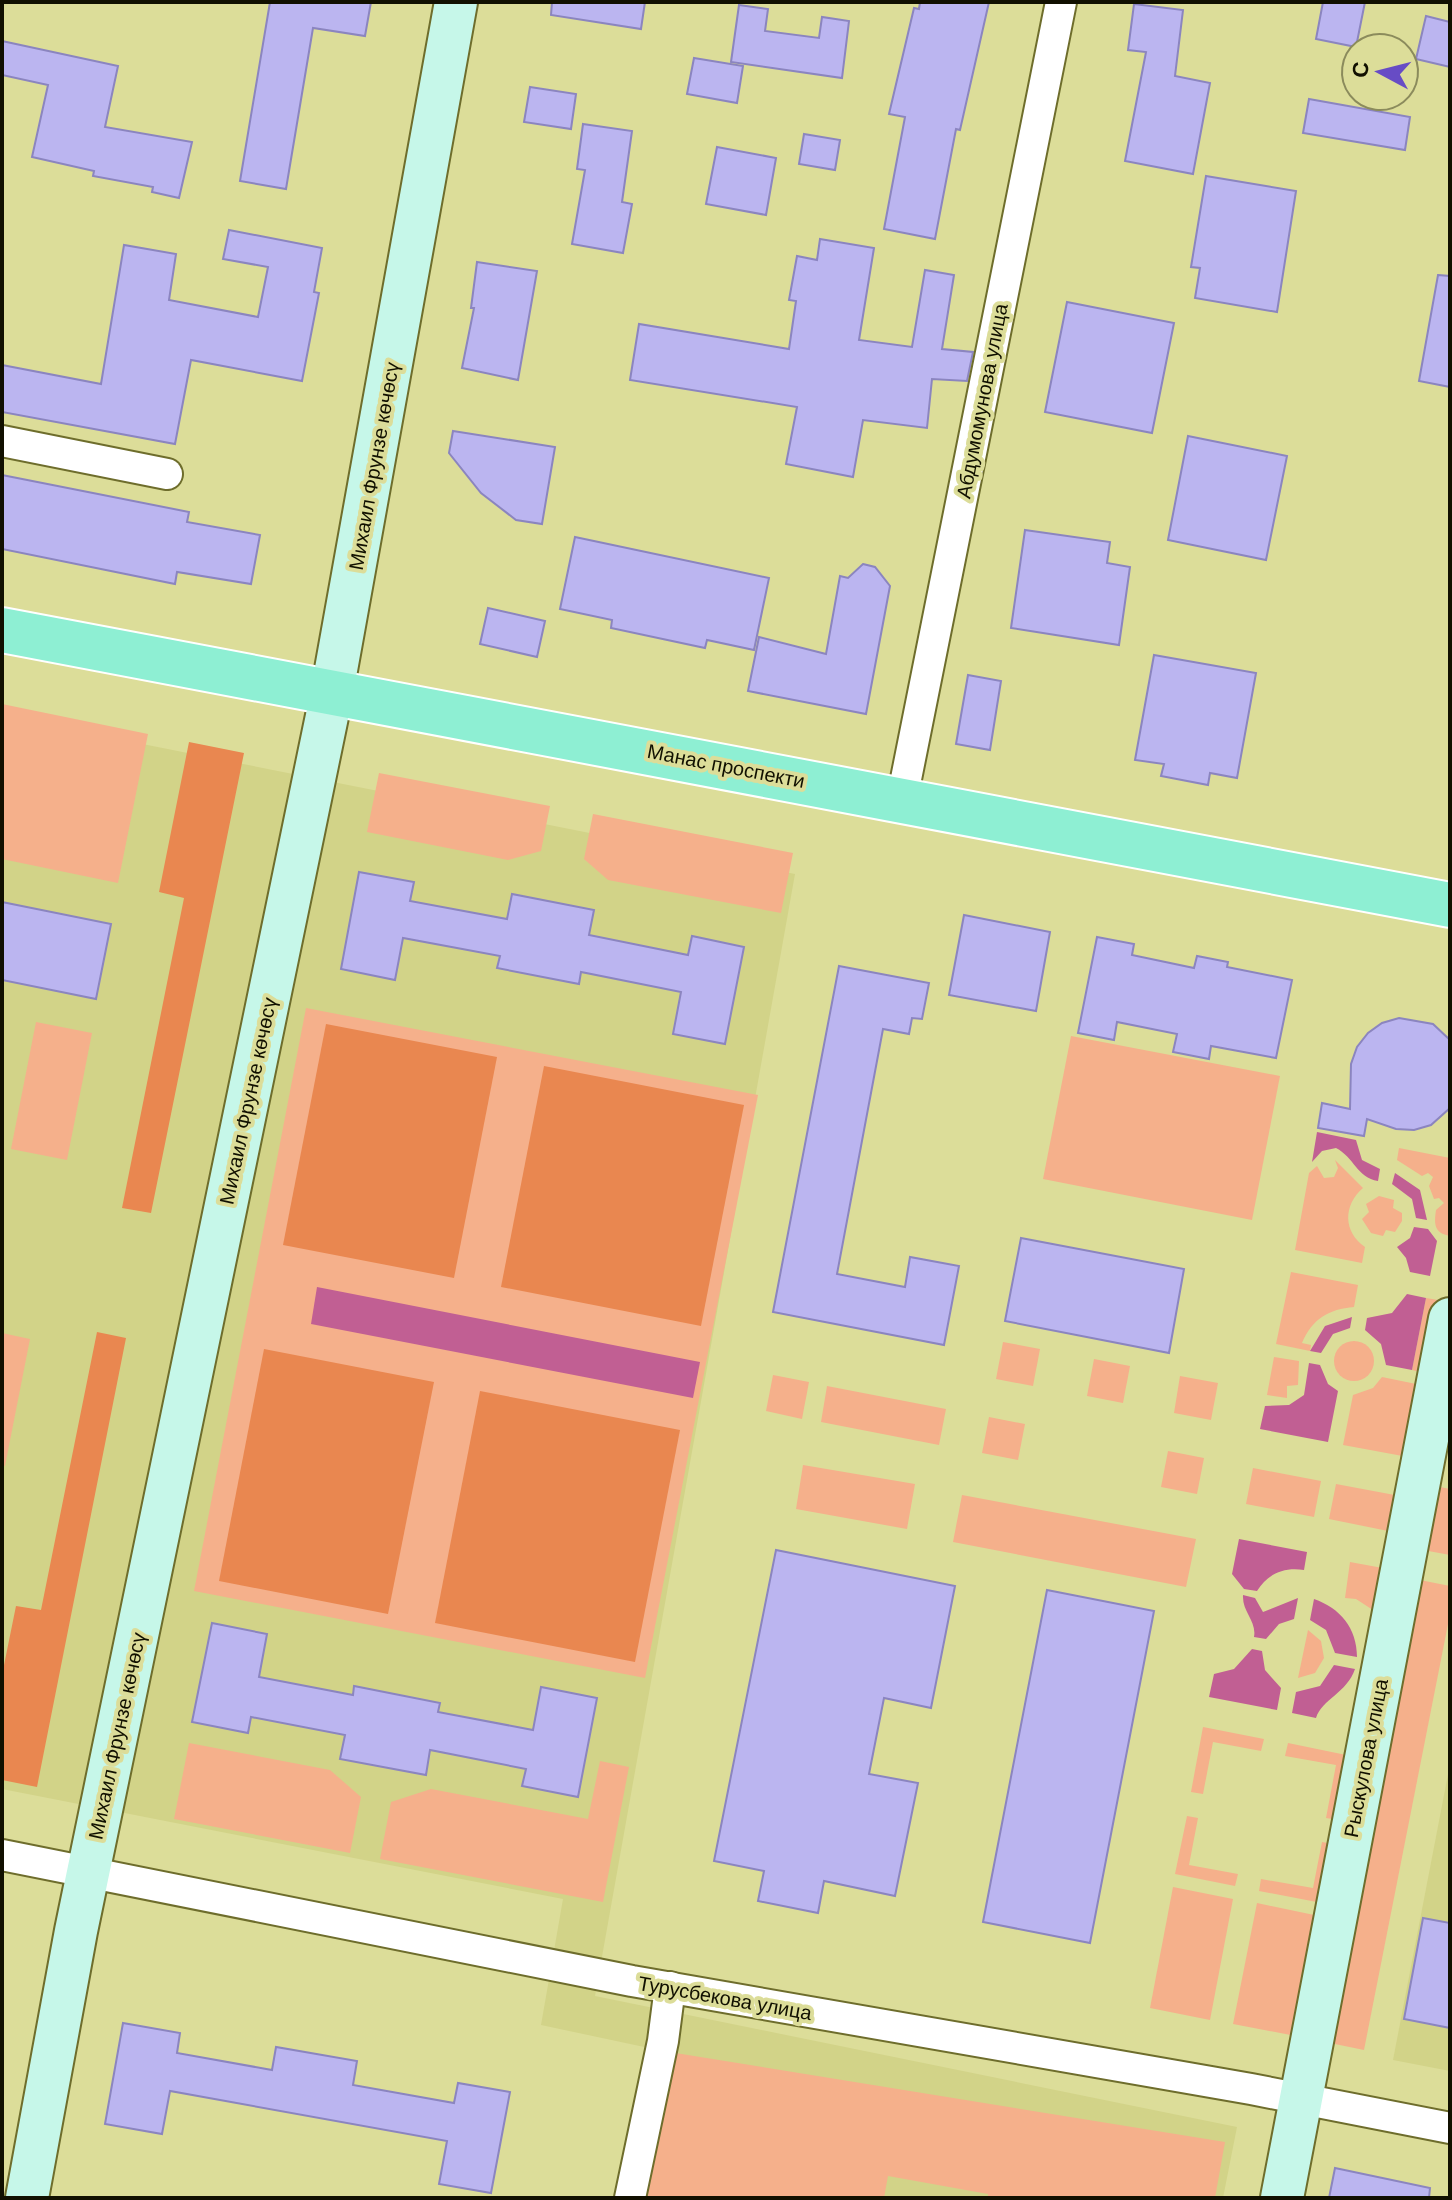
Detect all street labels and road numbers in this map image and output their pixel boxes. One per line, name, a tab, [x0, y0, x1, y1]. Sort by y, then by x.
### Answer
street label: Абдумомунова улица	[950, 300, 1014, 501]
street label: Михаил Фрунзе көчөсү	[343, 360, 405, 572]
street label: Манас проспекти	[645, 738, 807, 794]
street label: Михаил Фрунзе көчөсү	[213, 995, 283, 1207]
street label: Михаил Фрунзе көчөсү	[82, 1630, 152, 1842]
street label: Рыскулова улица	[1338, 1676, 1394, 1840]
street label: Турусбекова улица	[636, 1970, 815, 2026]

